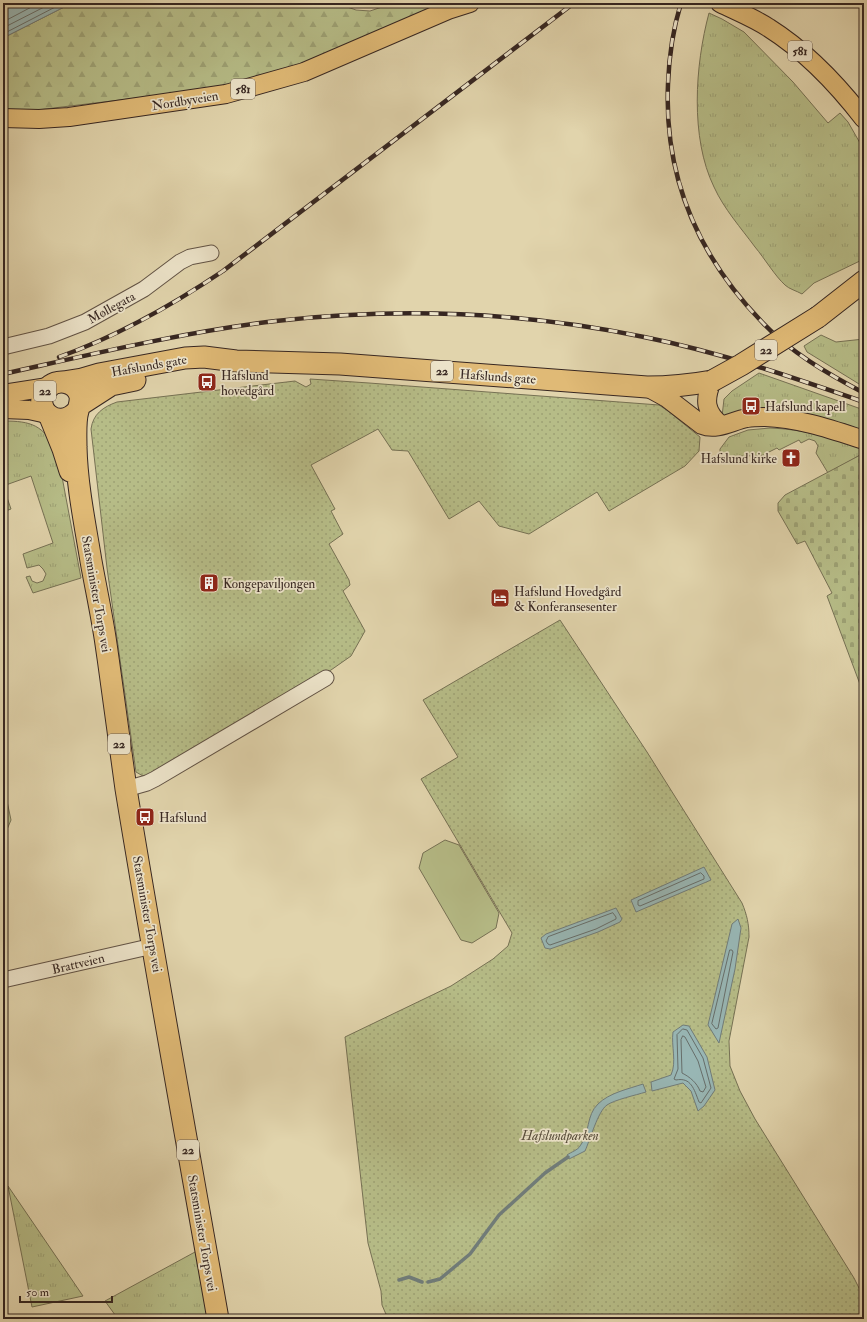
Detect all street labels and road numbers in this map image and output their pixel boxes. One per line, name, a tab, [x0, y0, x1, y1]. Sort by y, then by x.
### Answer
road number: 581	[788, 41, 812, 61]
road number: 581	[231, 79, 255, 99]
street label: Nordbyveien	[151, 88, 220, 115]
street label: Møllegata	[85, 288, 139, 327]
road number: 22	[755, 340, 777, 360]
street label: Hafslunds gate	[110, 351, 189, 380]
road number: 22	[431, 361, 453, 381]
street label: Hafslunds gate	[459, 366, 537, 388]
road number: 22	[34, 381, 56, 401]
street label: Statsminister Torps vei	[77, 535, 114, 654]
road number: 22	[108, 734, 130, 754]
street label: Statsminister Torps vei	[128, 855, 165, 974]
street label: Brattveien	[50, 950, 106, 978]
road number: 22	[177, 1140, 199, 1160]
street label: Statsminister Torps vei	[183, 1174, 220, 1293]

